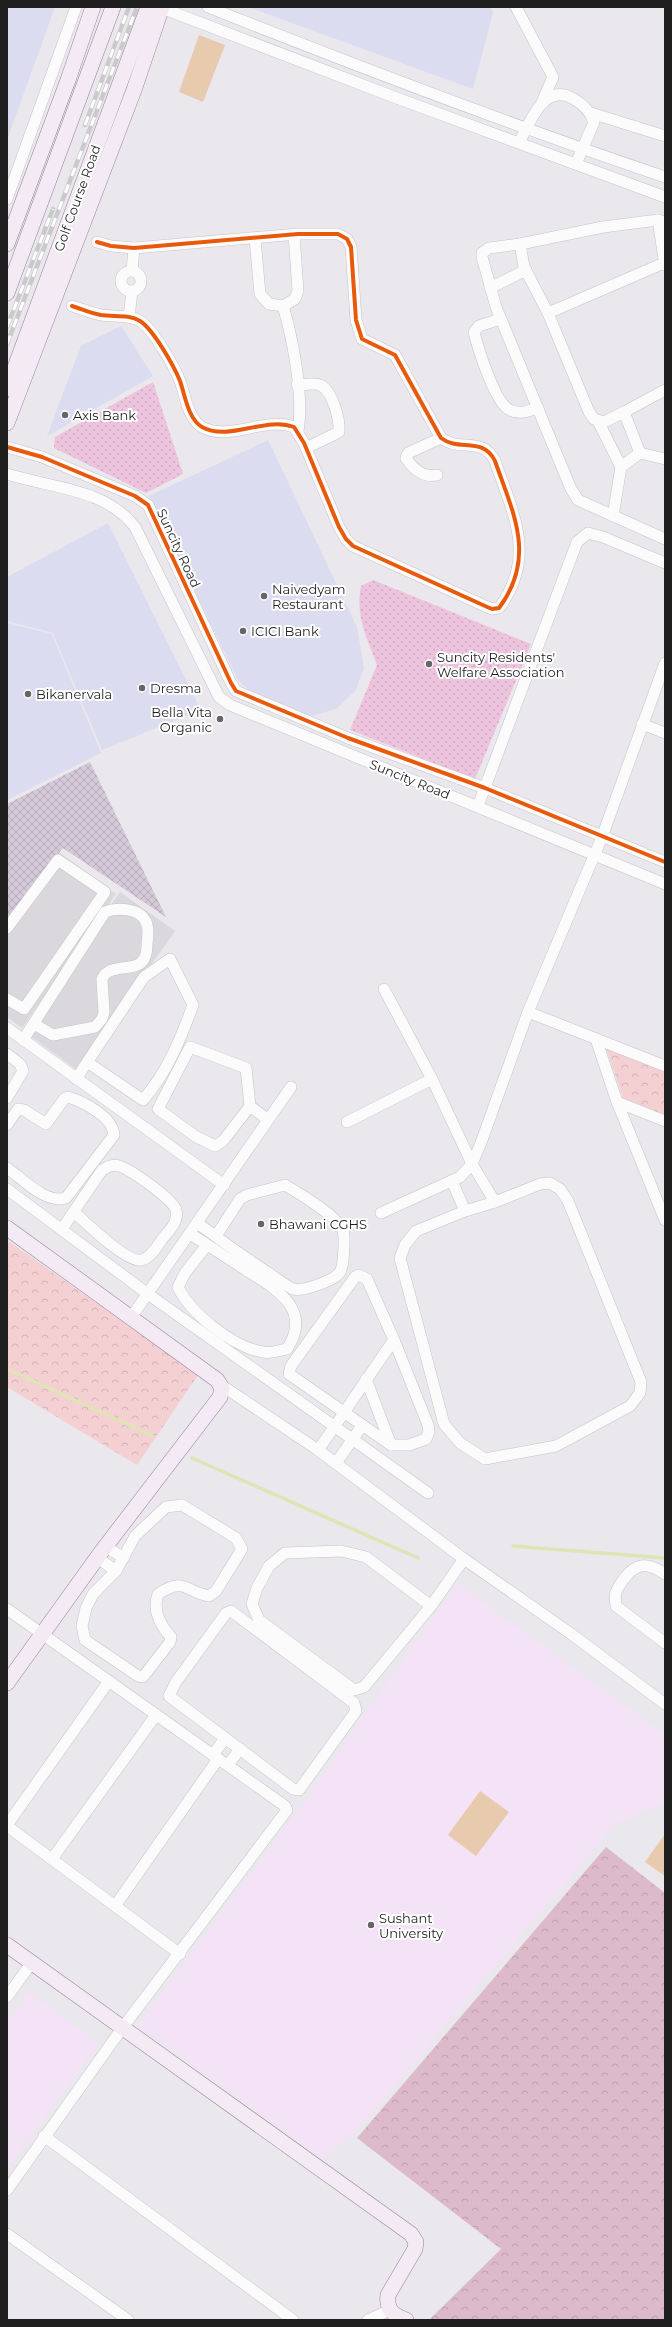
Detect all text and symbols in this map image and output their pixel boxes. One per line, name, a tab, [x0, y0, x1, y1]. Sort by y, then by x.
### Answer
street label: Golf Course Road	[50, 143, 104, 253]
place label: Axis Bank	[73, 407, 136, 423]
marker: Axis Bank	[60, 410, 70, 420]
street label: Suncity Road	[154, 506, 204, 590]
place label: Naivedyam Restaurant	[272, 581, 345, 612]
marker: Naivedyam Restaurant	[259, 591, 269, 601]
place label: ICICI Bank	[251, 623, 319, 639]
marker: ICICI Bank	[238, 626, 248, 636]
place label: Suncity Residents' Welfare Association	[437, 649, 565, 680]
marker: Suncity Residents' Welfare Association	[424, 659, 434, 669]
place label: Dresma	[150, 680, 201, 696]
marker: Dresma	[137, 683, 147, 693]
place label: Bikanervala	[36, 686, 112, 702]
marker: Bikanervala	[23, 689, 33, 699]
place label: Bella Vita Organic	[151, 704, 212, 735]
marker: Bella Vita Organic	[215, 714, 225, 724]
street label: Suncity Road	[367, 756, 453, 802]
place label: Bhawani CGHS	[269, 1216, 367, 1232]
marker: Bhawani CGHS	[256, 1219, 266, 1229]
place label: Sushant University	[379, 1910, 444, 1941]
marker: Sushant University	[366, 1920, 376, 1930]

